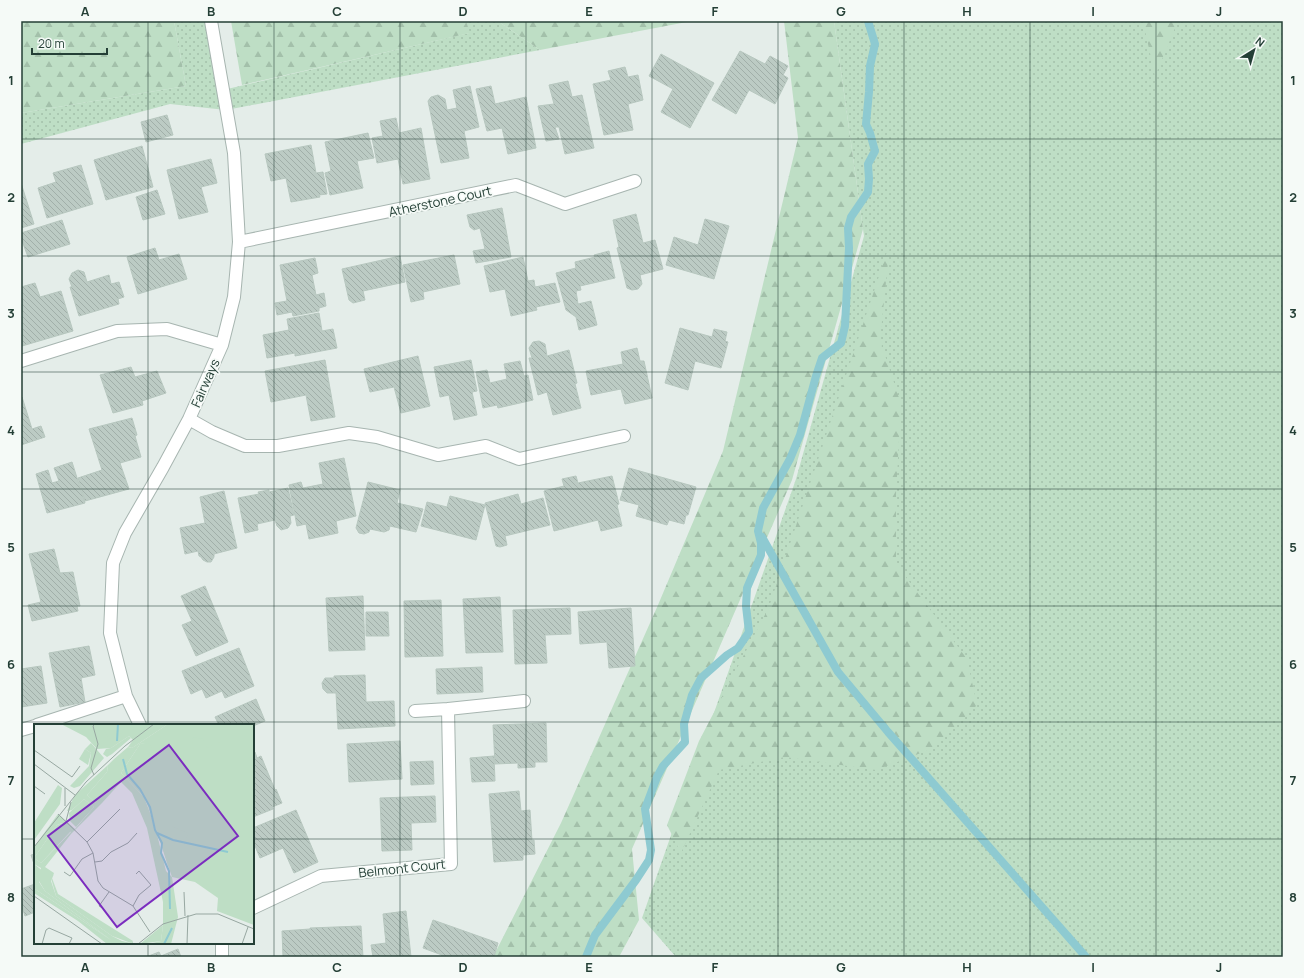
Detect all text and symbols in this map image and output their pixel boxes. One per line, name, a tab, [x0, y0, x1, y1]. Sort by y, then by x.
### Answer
text: A	[81, 2, 90, 20]
text: B	[207, 2, 215, 20]
text: C	[332, 2, 342, 20]
text: D	[458, 2, 468, 20]
text: E	[585, 2, 593, 20]
text: F	[712, 2, 719, 20]
text: G	[836, 2, 846, 20]
text: H	[962, 2, 972, 20]
text: I	[1091, 2, 1095, 20]
text: J	[1216, 2, 1222, 20]
scale bar	[32, 30, 107, 56]
north arrow	[1234, 30, 1274, 70]
text: N	[1253, 33, 1268, 50]
text: 20 m	[38, 35, 65, 52]
text: 1	[8, 71, 14, 89]
text: 1	[1290, 71, 1296, 89]
street label: Atherstone Court	[387, 181, 493, 221]
text: 2	[7, 188, 15, 206]
text: 2	[1289, 188, 1297, 206]
text: 3	[7, 304, 15, 322]
text: 3	[1289, 304, 1297, 322]
street label: Fairways	[186, 356, 224, 410]
text: 4	[7, 421, 15, 439]
text: 4	[1289, 421, 1297, 439]
text: 5	[7, 538, 15, 556]
text: 5	[1289, 538, 1297, 556]
text: 6	[7, 655, 15, 673]
text: 6	[1289, 655, 1297, 673]
inset map	[34, 724, 254, 944]
text: 7	[8, 771, 15, 789]
text: 7	[1290, 771, 1297, 789]
street label: Belmont Court	[358, 854, 446, 882]
text: 8	[7, 888, 15, 906]
text: 8	[1289, 888, 1297, 906]
text: A	[81, 958, 90, 976]
text: B	[207, 958, 215, 976]
text: C	[332, 958, 342, 976]
text: D	[458, 958, 468, 976]
text: E	[585, 958, 593, 976]
text: F	[712, 958, 719, 976]
text: G	[836, 958, 846, 976]
text: H	[962, 958, 972, 976]
text: I	[1091, 958, 1095, 976]
text: J	[1216, 958, 1222, 976]

